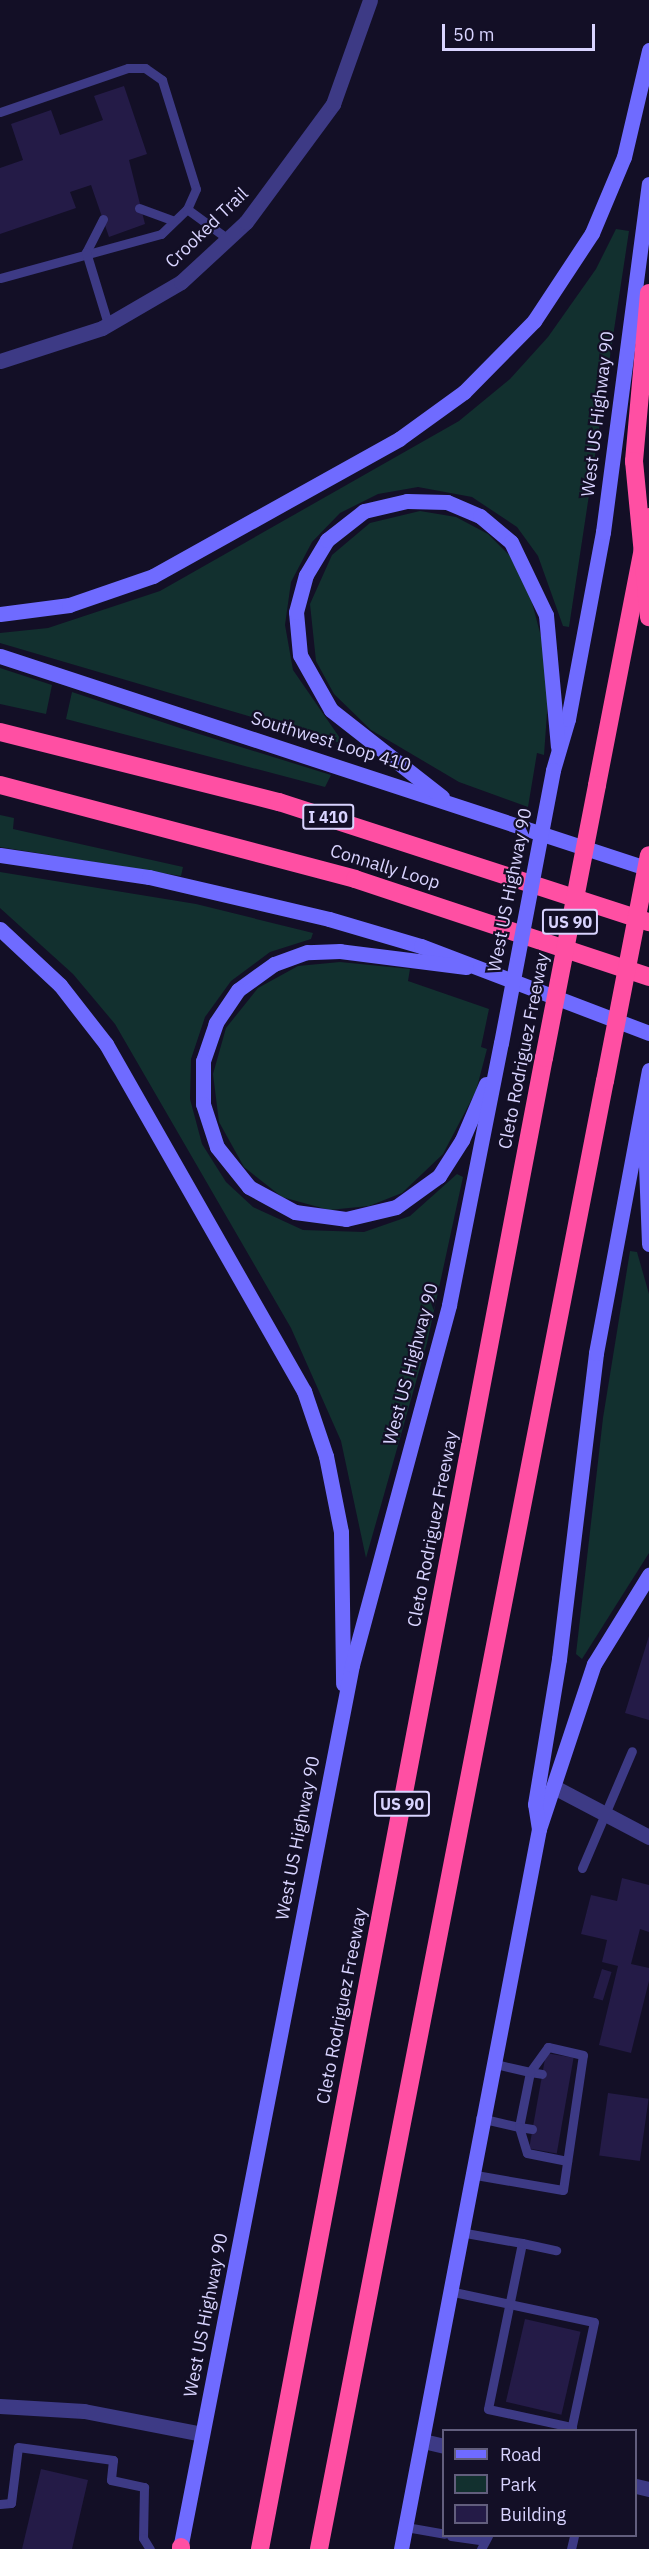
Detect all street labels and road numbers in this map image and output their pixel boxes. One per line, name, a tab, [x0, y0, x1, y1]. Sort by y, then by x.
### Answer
street label: Crooked Trail	[161, 183, 253, 273]
street label: West US Highway 90	[577, 330, 619, 498]
street label: Southwest Loop 410	[248, 707, 414, 777]
road number: I 410	[301, 804, 355, 830]
street label: West US Highway 90	[483, 806, 537, 974]
street label: Connally Loop	[328, 840, 442, 894]
road number: US 90	[542, 909, 598, 935]
street label: Cleto Rodriguez Freeway	[494, 951, 554, 1151]
street label: West US Highway 90	[379, 1281, 443, 1447]
street label: Cleto Rodriguez Freeway	[403, 1429, 463, 1629]
street label: West US Highway 90	[271, 1754, 325, 1922]
road number: US 90	[374, 1791, 430, 1817]
street label: Cleto Rodriguez Freeway	[312, 1906, 372, 2106]
street label: West US Highway 90	[179, 2231, 233, 2399]

